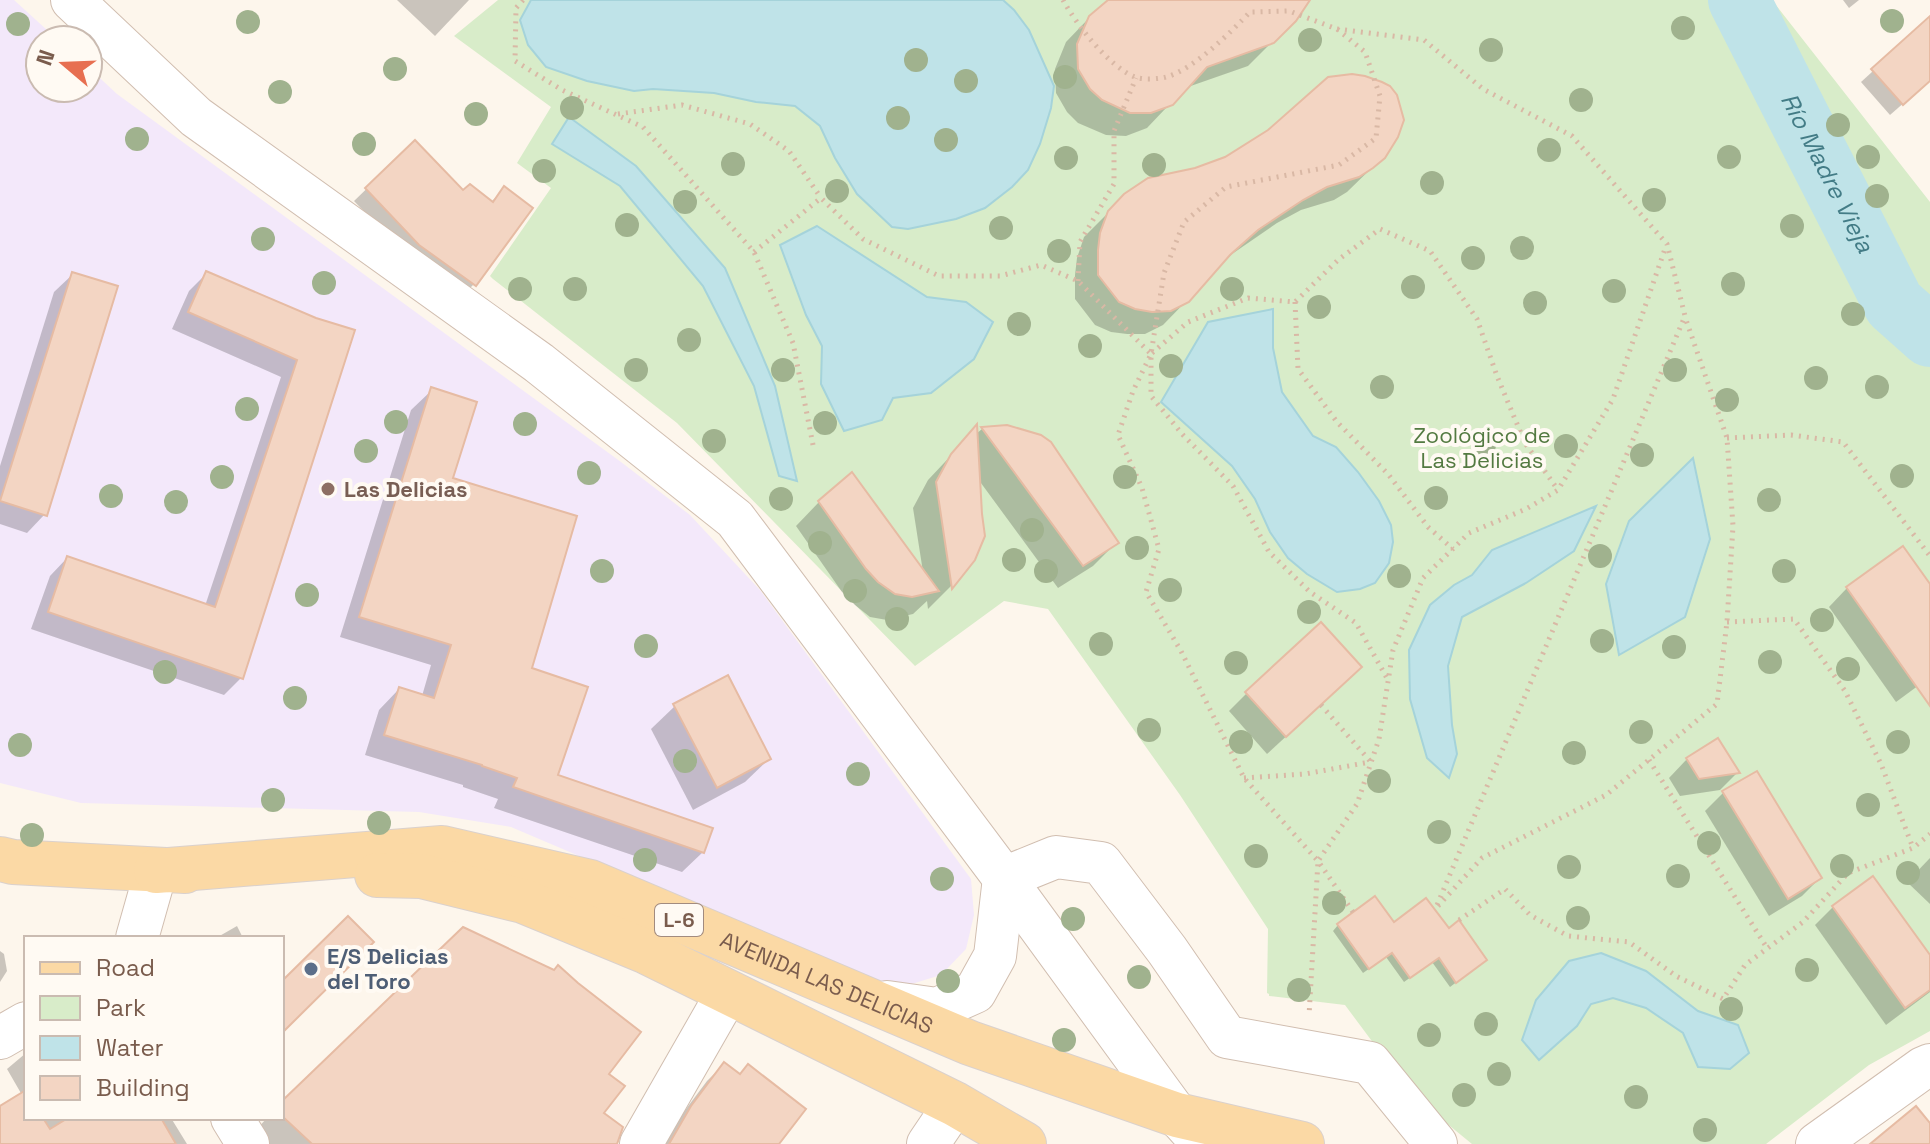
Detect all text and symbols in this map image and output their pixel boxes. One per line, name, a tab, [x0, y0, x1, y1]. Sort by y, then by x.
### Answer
north arrow	[24, 24, 104, 104]
text: N	[29, 46, 61, 69]
water label: Río Madre Vieja	[1774, 88, 1881, 258]
park label: Zoológico de Las Delicias	[1413, 421, 1551, 474]
place label: Las Delicias	[344, 475, 468, 503]
marker: Las Delicias	[319, 480, 337, 498]
road number: L-6	[655, 904, 703, 936]
street label: AVENIDA LAS DELICIAS	[716, 925, 938, 1040]
legend	[24, 936, 284, 1120]
place label: E/S Delicias del Toro	[327, 942, 449, 995]
text: Road	[96, 952, 155, 983]
marker: E/S Delicias del Toro	[302, 960, 320, 978]
text: Park	[96, 992, 146, 1023]
text: Water	[96, 1032, 164, 1063]
text: Building	[96, 1072, 190, 1103]

